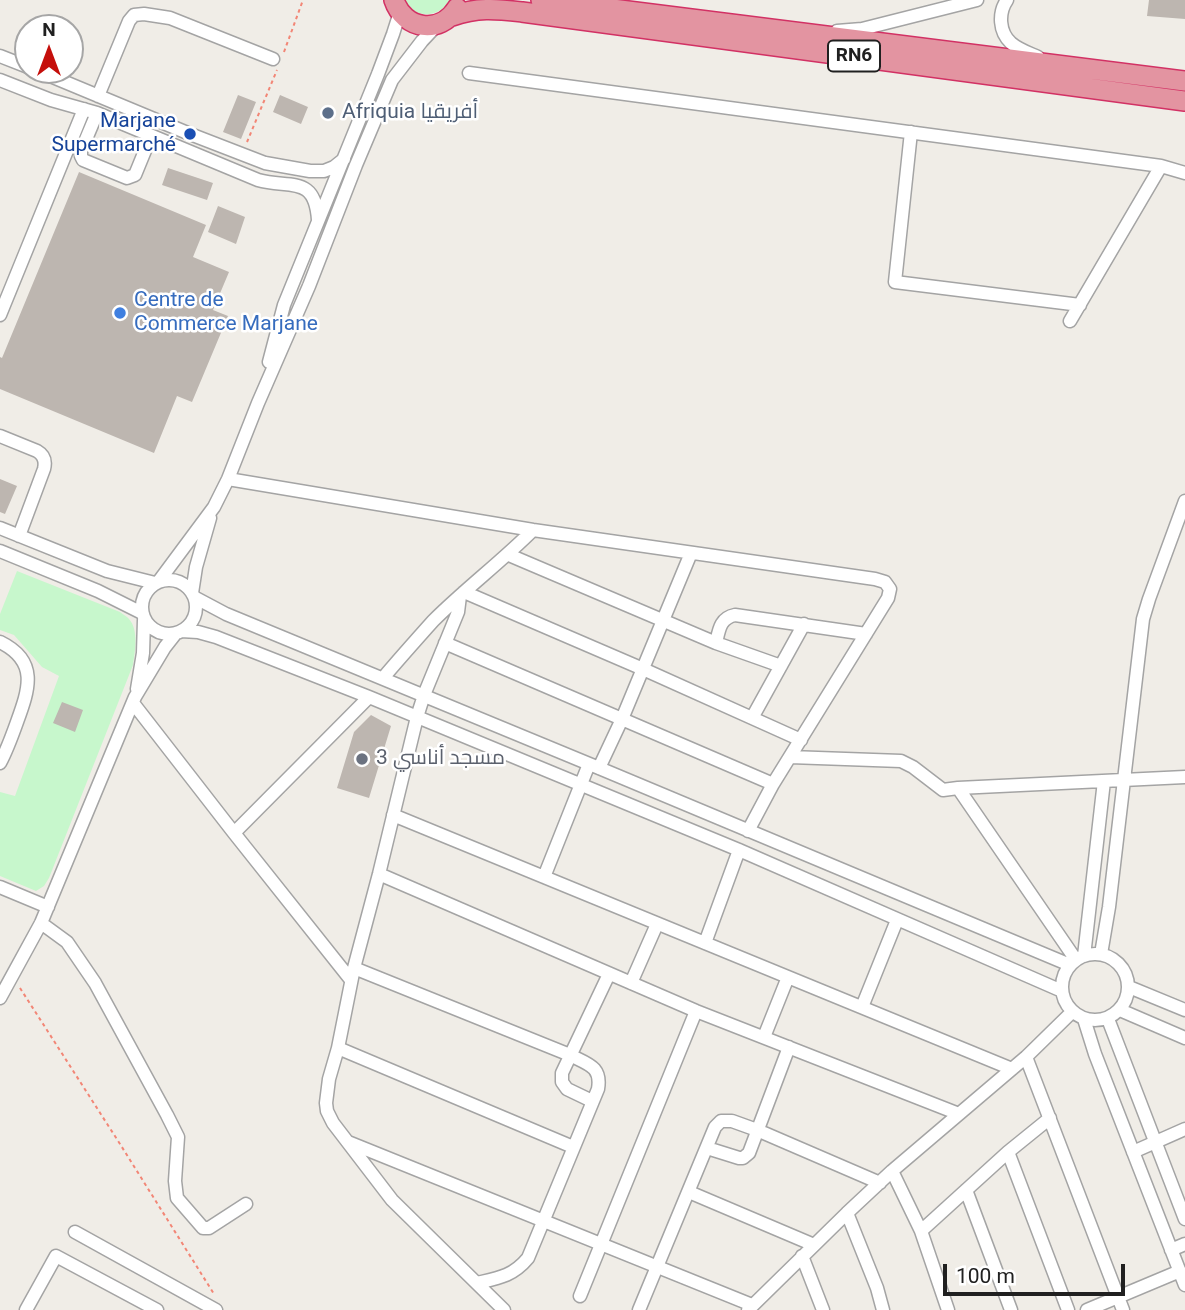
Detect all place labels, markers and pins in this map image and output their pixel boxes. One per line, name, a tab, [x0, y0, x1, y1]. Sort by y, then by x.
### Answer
place label: Afriquia أفريقيا	[342, 100, 478, 126]
marker: Afriquia أفريقيا	[320, 105, 336, 121]
place label: Marjane Supermarché	[51, 109, 176, 159]
marker: Marjane Supermarché	[182, 126, 198, 142]
place label: Centre de Commerce Marjane	[134, 288, 318, 338]
marker: Centre de Commerce Marjane	[112, 305, 128, 321]
place label: مسجد أناسي 3	[376, 746, 505, 772]
marker: مسجد أناسي 3	[354, 751, 370, 767]

